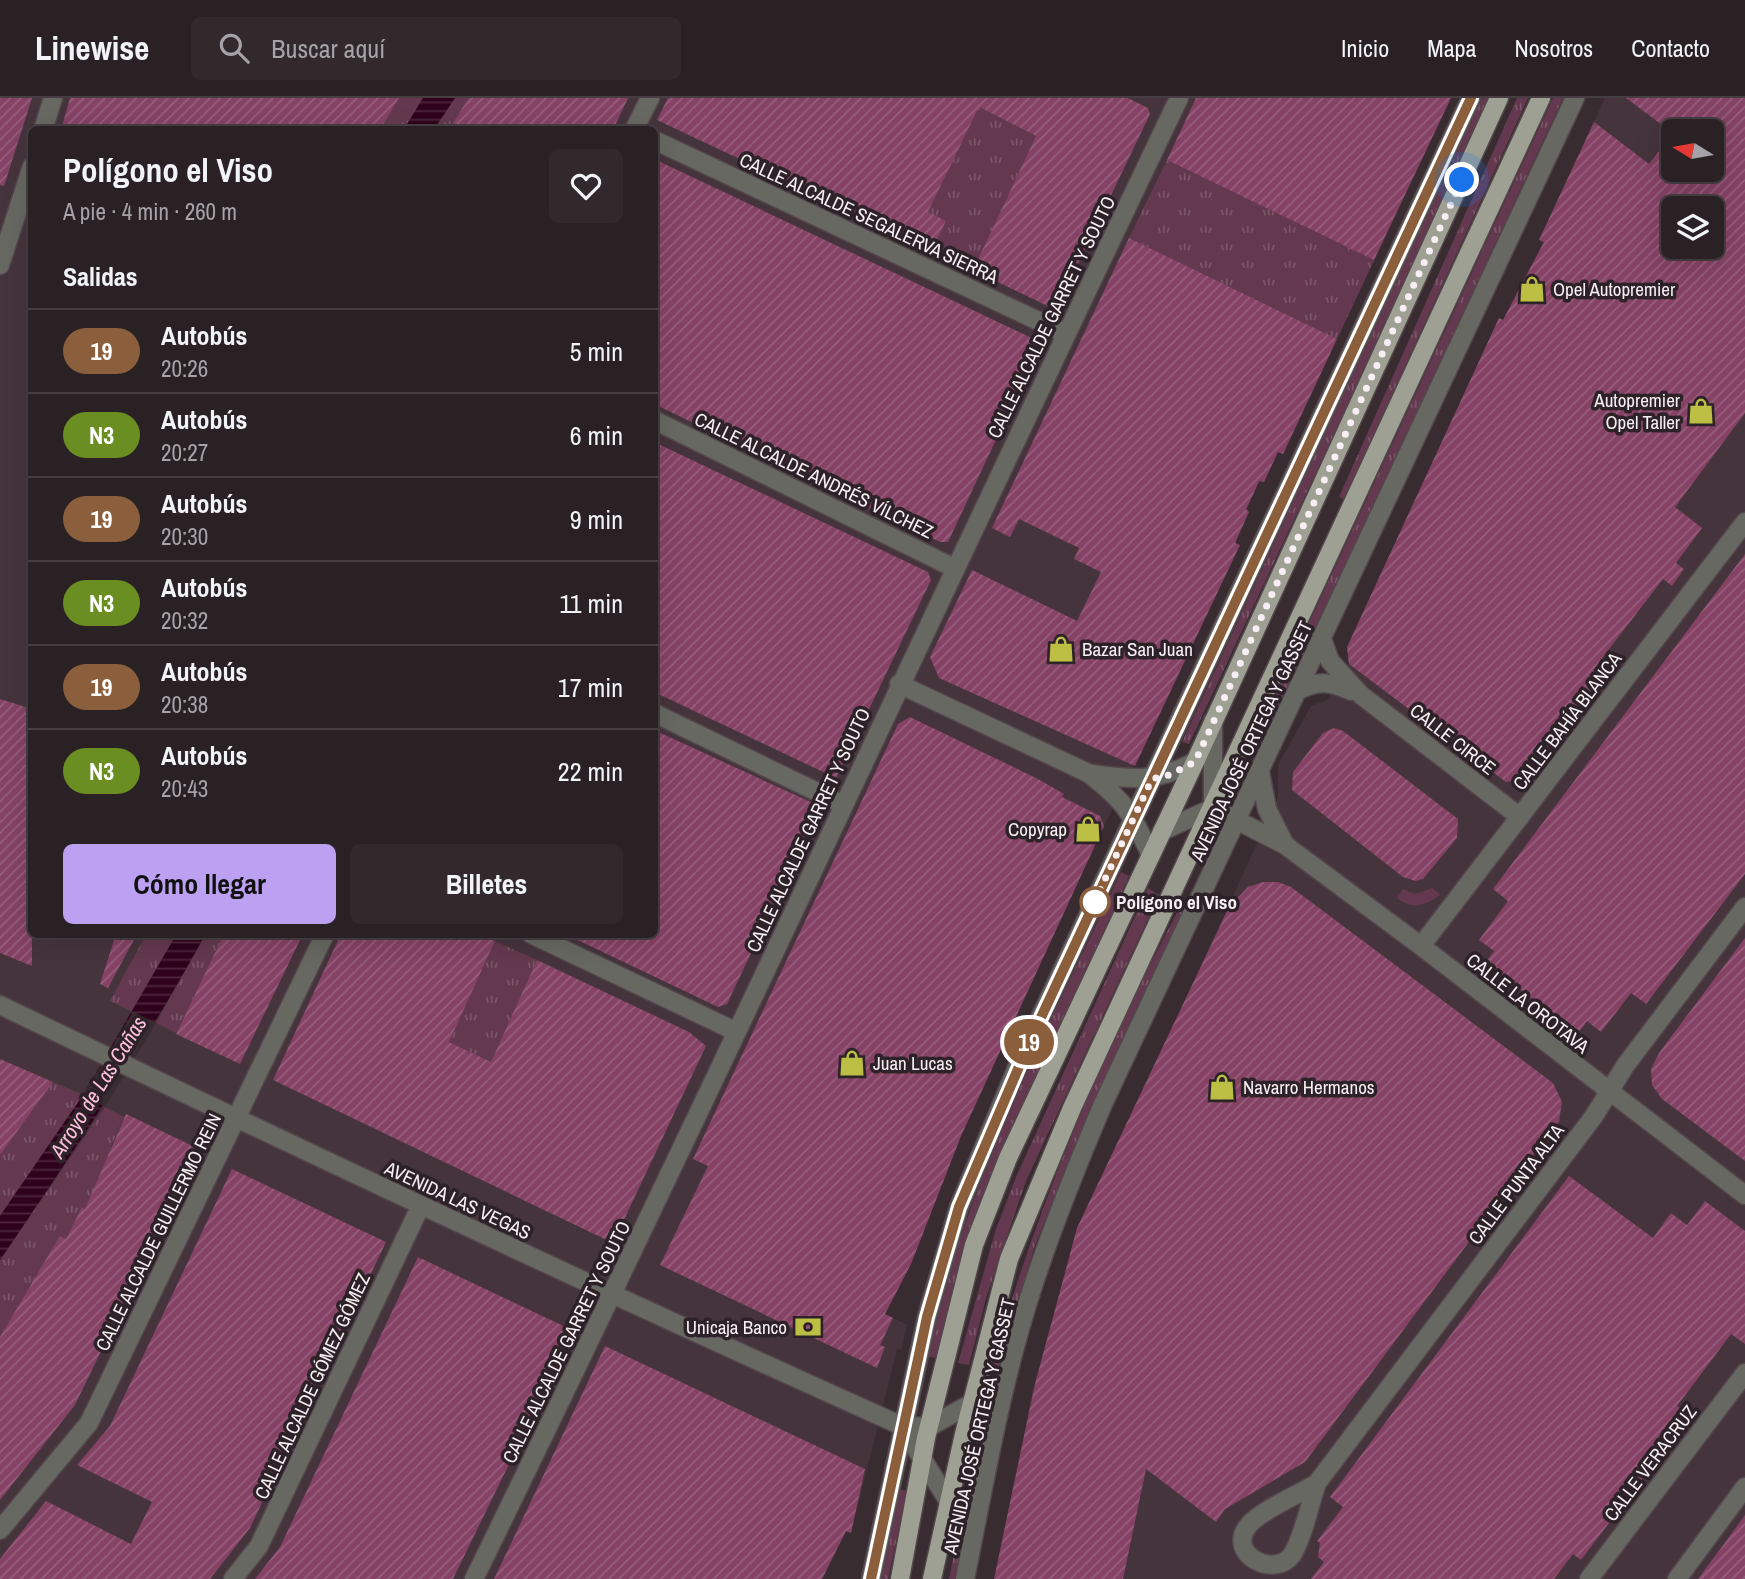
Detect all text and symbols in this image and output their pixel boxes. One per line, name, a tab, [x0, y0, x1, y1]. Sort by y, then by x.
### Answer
search box	[191, 17, 681, 80]
text: Linewise	[35, 26, 149, 70]
icon: search	[215, 29, 253, 67]
text: Buscar aquí	[271, 31, 385, 66]
text: Inicio	[1341, 32, 1389, 64]
text: Mapa	[1427, 32, 1476, 64]
text: Nosotros	[1514, 32, 1593, 64]
text: Contacto	[1631, 32, 1710, 64]
north arrow	[1661, 119, 1724, 182]
map controls	[1661, 119, 1724, 259]
street label: CALLE ALCALDE SEGALERVA SIERRA	[735, 146, 1003, 290]
text: Polígono el Viso	[63, 148, 273, 192]
button: heart	[549, 149, 623, 223]
your location	[1444, 162, 1479, 197]
street label: CALLE ALCALDE GARRET Y SOUTO	[981, 192, 1121, 442]
text: A pie · 4 min · 260 m	[63, 196, 237, 227]
button: layers	[1661, 196, 1724, 259]
text: Salidas	[63, 259, 138, 294]
shop icon: Opel Autopremier	[1517, 274, 1547, 304]
place label: Opel Autopremier	[1553, 276, 1676, 302]
text: Autobús	[161, 318, 247, 353]
text: 5 min	[570, 334, 623, 369]
text: 19	[91, 335, 112, 367]
text: 20:26	[161, 353, 208, 384]
place label: Autopremier Opel Taller	[1593, 387, 1681, 435]
shop icon: Autopremier Opel Taller	[1686, 396, 1716, 426]
text: Autobús	[161, 402, 247, 437]
street label: CALLE ALCALDE ANDRÉS VÍLCHEZ	[690, 406, 938, 544]
text: 6 min	[570, 418, 623, 453]
text: N3	[89, 419, 114, 451]
text: 20:27	[161, 437, 208, 468]
text: Autobús	[161, 486, 247, 521]
text: 9 min	[570, 502, 623, 537]
text: 19	[91, 503, 112, 535]
text: 20:30	[161, 521, 208, 552]
text: Autobús	[161, 570, 247, 605]
text: 11 min	[559, 586, 623, 621]
text: N3	[89, 587, 114, 619]
text: 20:32	[161, 605, 208, 636]
street label: AVENIDA JOSÉ ORTEGA Y GASSET	[1183, 616, 1318, 866]
shop icon: Bazar San Juan	[1046, 634, 1076, 664]
place label: Bazar San Juan	[1082, 636, 1193, 662]
street label: CALLE BAHÍA BLANCA	[1507, 646, 1628, 795]
text: Autobús	[161, 654, 247, 689]
text: 17 min	[558, 670, 623, 705]
text: 19	[91, 671, 112, 703]
text: 20:38	[161, 689, 208, 720]
street label: CALLE CIRCE	[1405, 697, 1501, 781]
street label: CALLE ALCALDE GARRET Y SOUTO	[740, 704, 876, 956]
text: Autobús	[161, 738, 247, 773]
text: 22 min	[558, 754, 623, 789]
text: N3	[89, 755, 114, 787]
text: 20:43	[161, 773, 208, 804]
shop icon: Copyrap	[1073, 814, 1103, 844]
place label: Copyrap	[1008, 816, 1067, 842]
button: Cómo llegar	[63, 844, 336, 924]
button: Billetes	[350, 844, 623, 924]
marker: Polígono el Viso	[1080, 887, 1110, 917]
place label: Polígono el Viso	[1116, 889, 1237, 915]
street label: CALLE LA OROTAVA	[1461, 947, 1595, 1059]
water label: Arroyo de Las Cañas	[42, 1010, 153, 1164]
line badge: 19	[998, 1019, 1060, 1065]
text: 19	[1018, 1026, 1040, 1058]
shop icon: Juan Lucas	[837, 1048, 867, 1078]
place label: Juan Lucas	[873, 1050, 953, 1076]
shop icon: Navarro Hermanos	[1207, 1072, 1237, 1102]
place label: Navarro Hermanos	[1243, 1074, 1375, 1100]
street label: CALLE ALCALDE GUILLERMO REIN	[89, 1109, 227, 1355]
street label: CALLE PUNTA ALTA	[1462, 1118, 1570, 1250]
street label: AVENIDA LAS VEGAS	[380, 1154, 535, 1245]
street label: CALLE ALCALDE GARRET Y SOUTO	[496, 1217, 636, 1467]
street label: CALLE ALCALDE GÓMEZ GÓMEZ	[248, 1268, 376, 1503]
street label: AVENIDA JOSÉ ORTEGA Y GASSET	[937, 1295, 1021, 1558]
bank icon: Unicaja Banco	[793, 1312, 823, 1342]
place label: Unicaja Banco	[686, 1314, 787, 1340]
street label: CALLE VERACRUZ	[1598, 1399, 1703, 1526]

